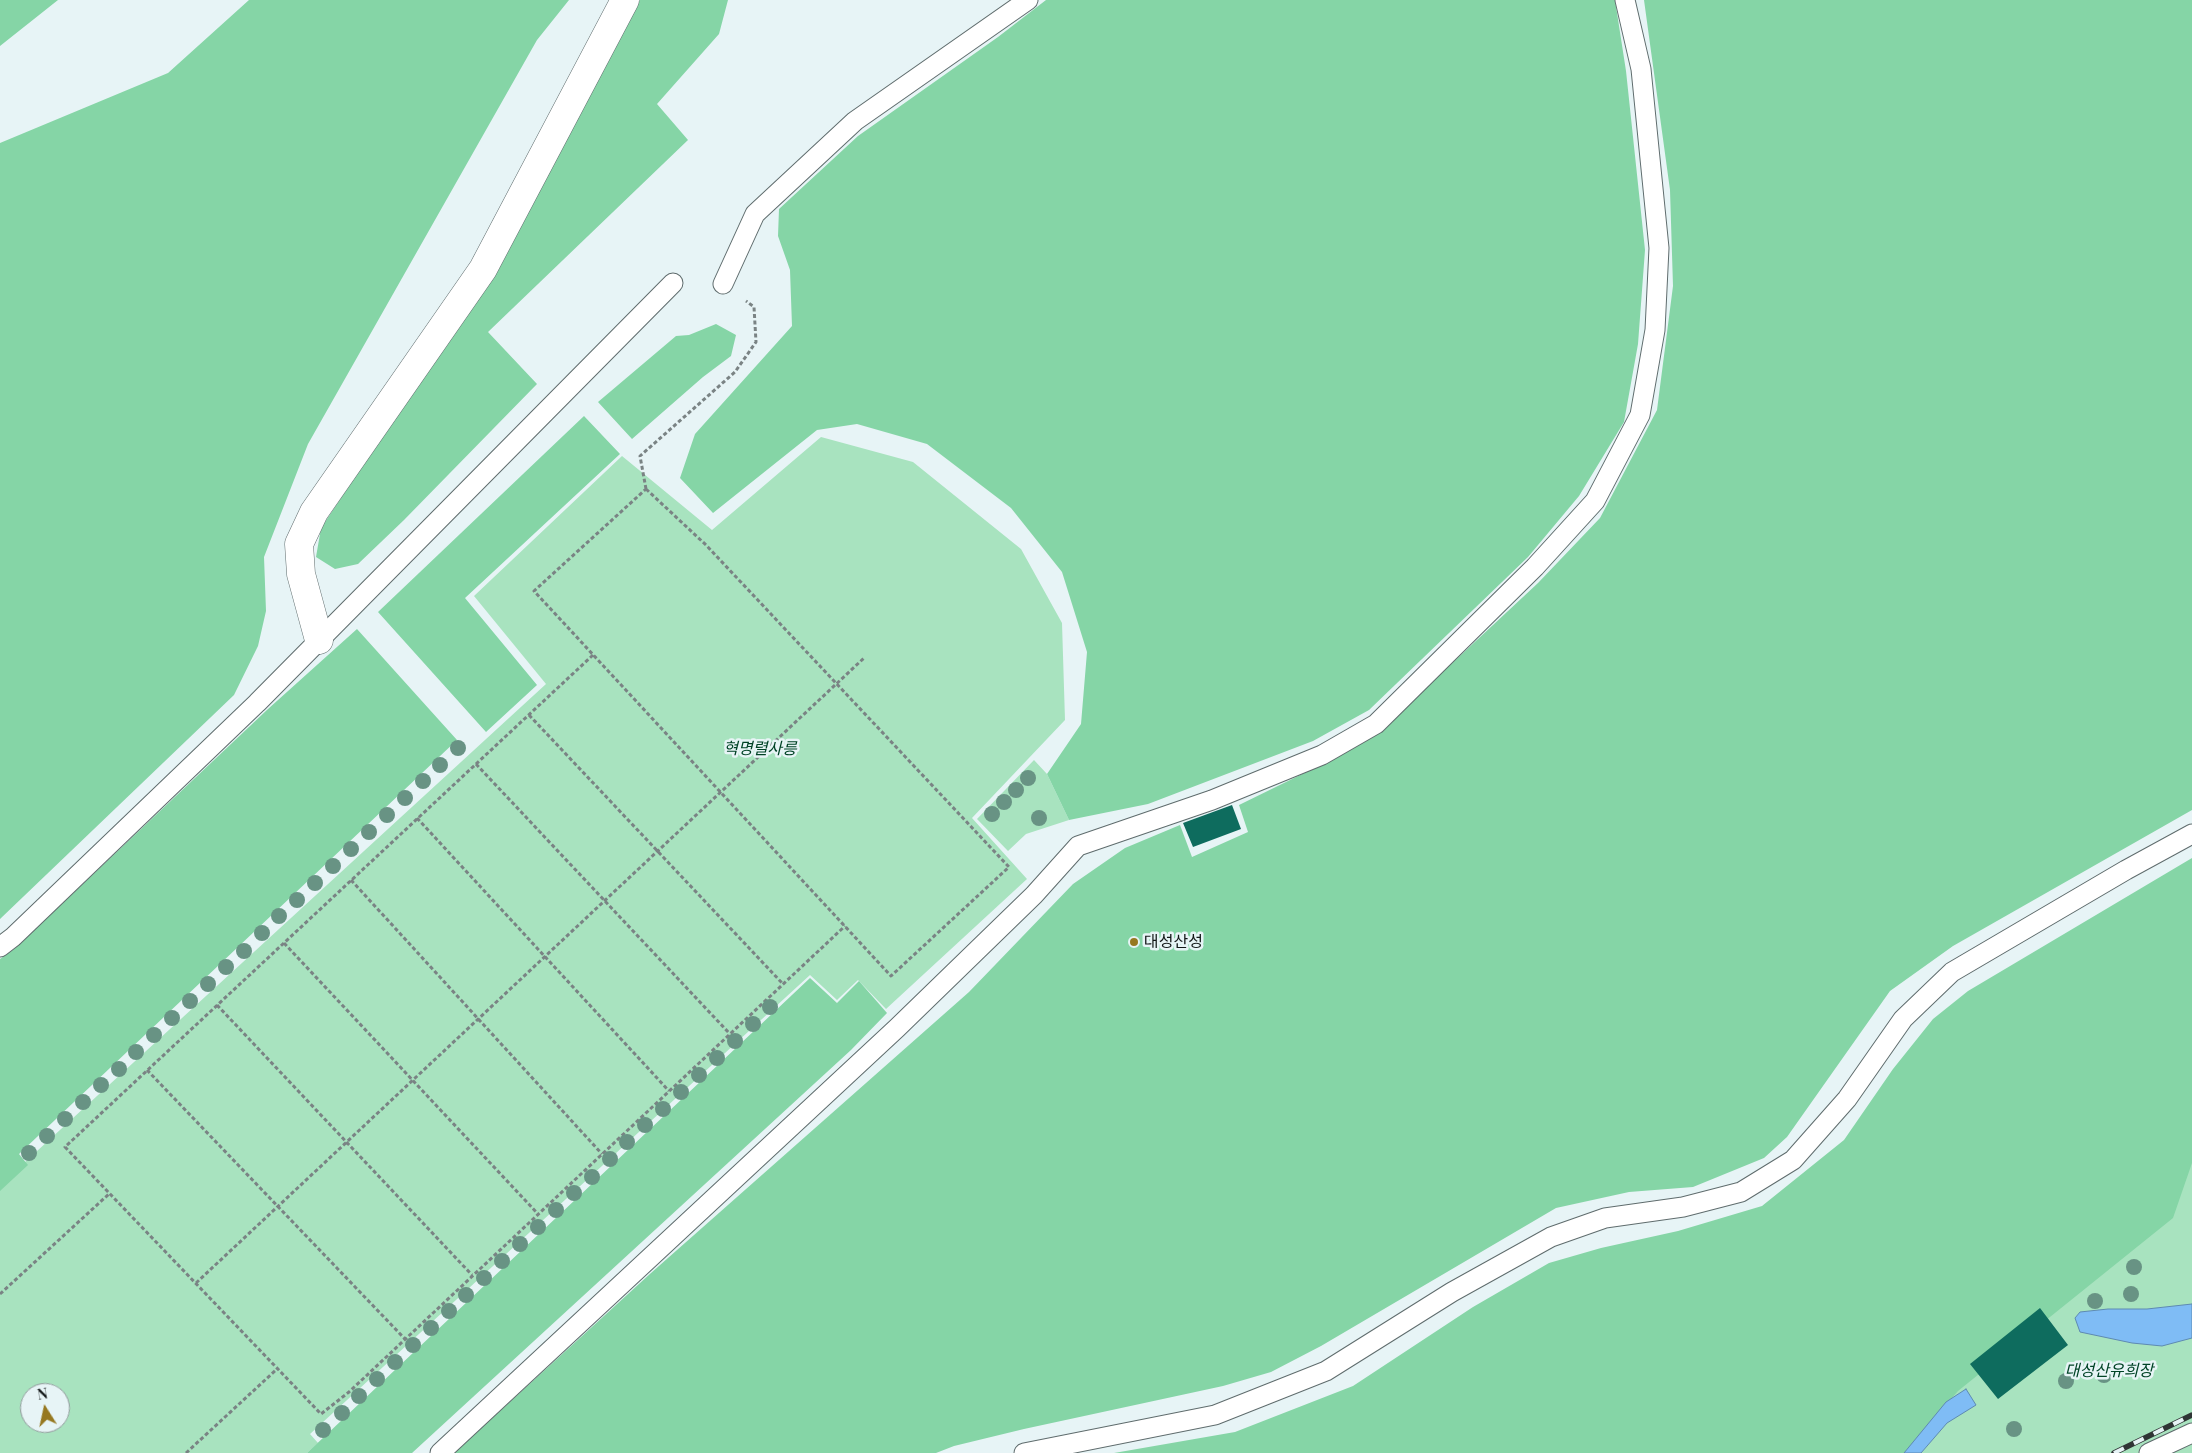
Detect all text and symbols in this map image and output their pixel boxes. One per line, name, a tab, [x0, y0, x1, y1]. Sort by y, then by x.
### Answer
park label: 혁명렬사릉	[723, 739, 797, 759]
place label: 대성산성	[1144, 932, 1203, 952]
marker: 대성산성	[1128, 936, 1140, 948]
park label: 대성산유희장	[2065, 1361, 2153, 1381]
north arrow	[20, 1383, 70, 1433]
text: N	[36, 1383, 49, 1404]

